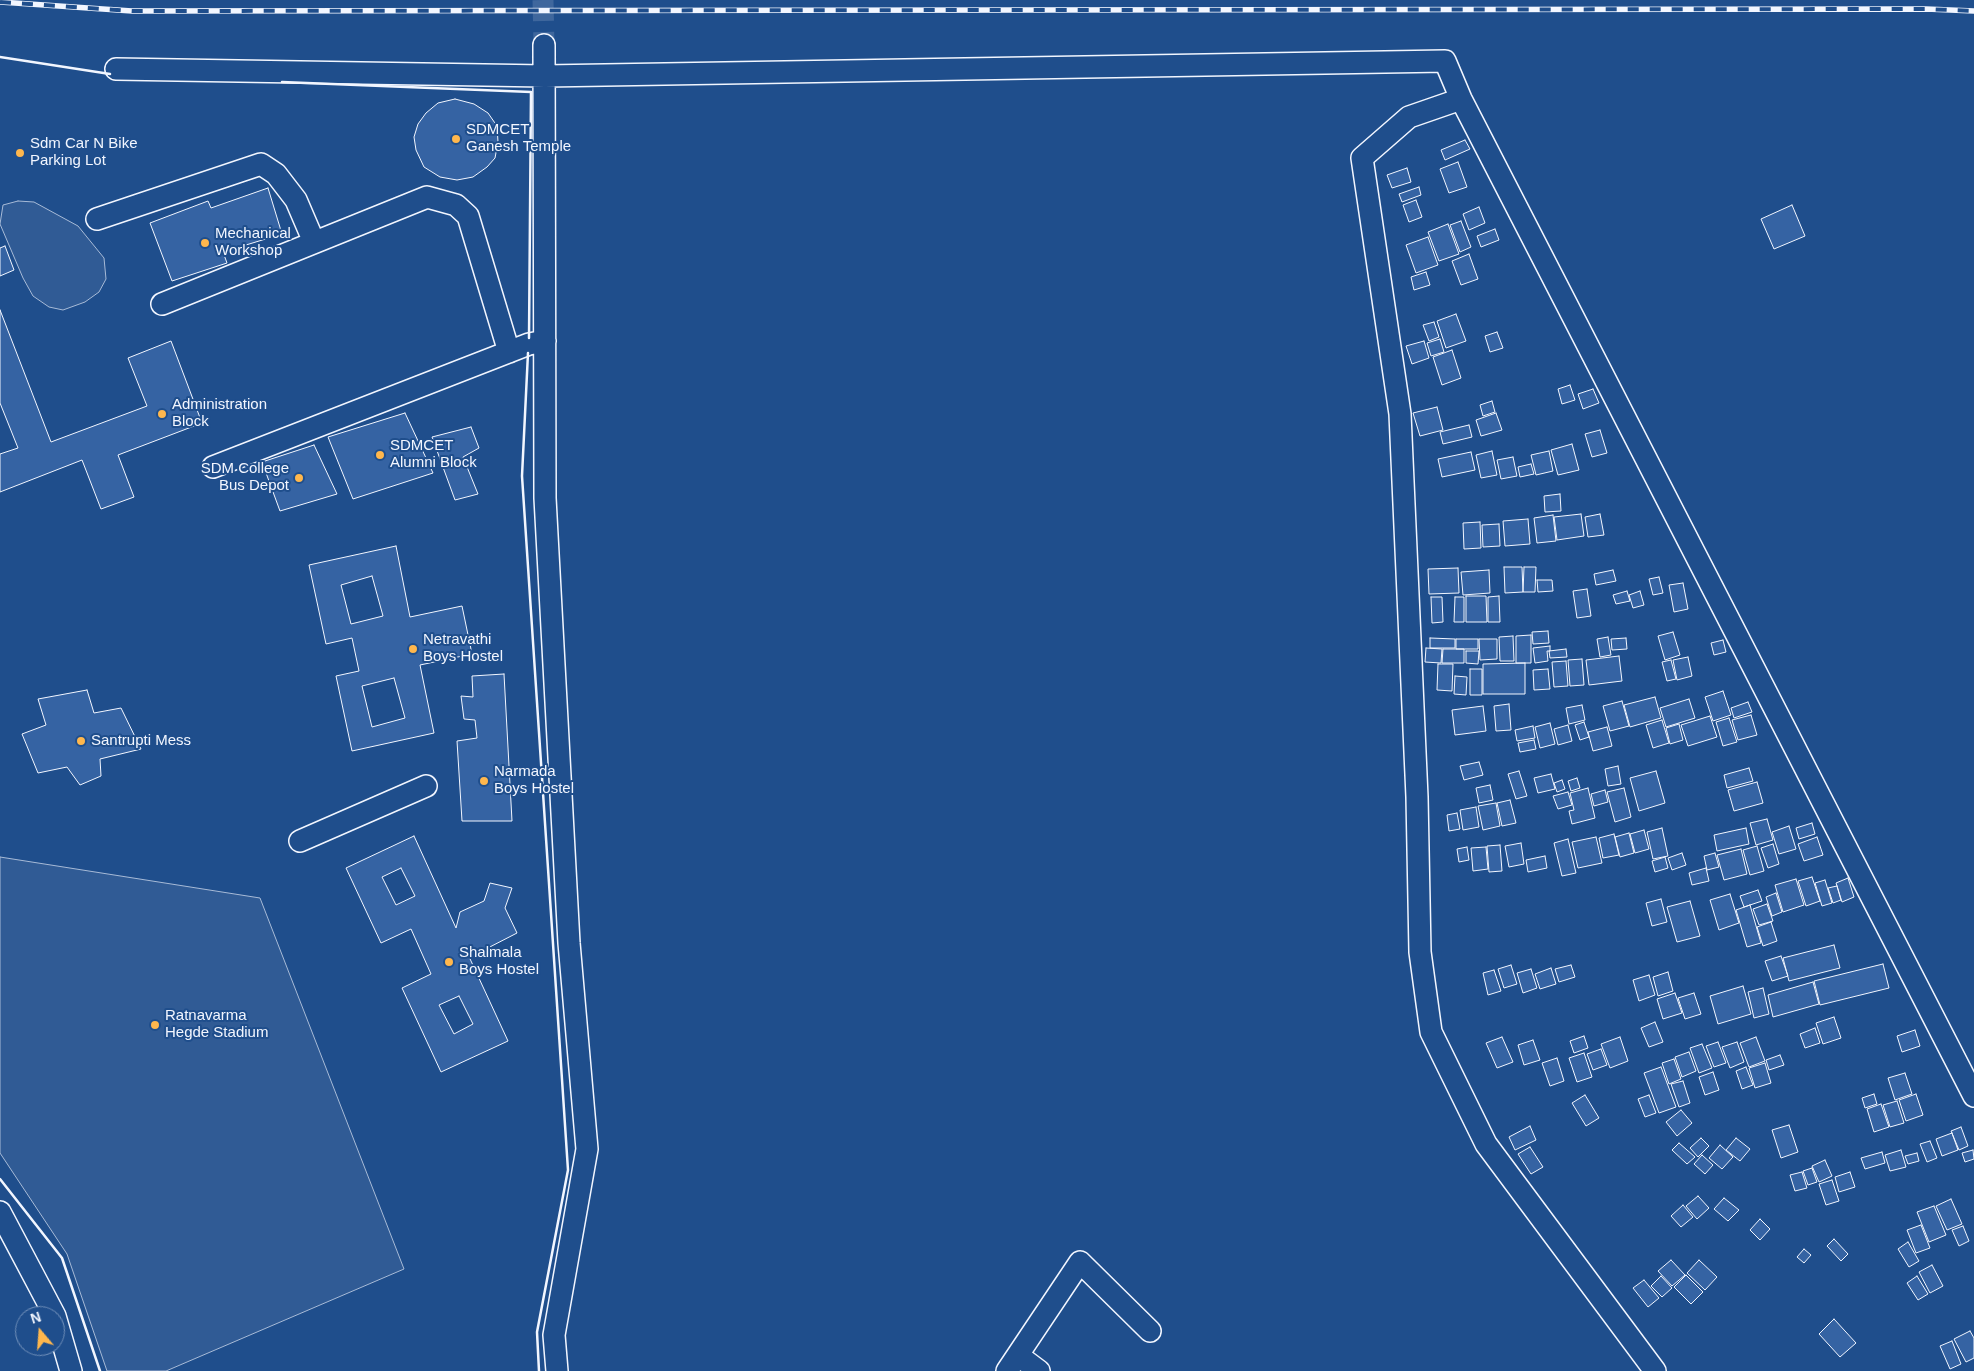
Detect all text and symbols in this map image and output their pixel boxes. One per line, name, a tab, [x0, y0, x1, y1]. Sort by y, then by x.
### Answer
place label: SDMCET Ganesh Temple	[466, 121, 571, 156]
marker: SDMCET Ganesh Temple	[450, 133, 462, 145]
place label: Sdm Car N Bike Parking Lot	[30, 135, 138, 170]
marker: Sdm Car N Bike Parking Lot	[14, 147, 26, 159]
place label: Mechanical Workshop	[215, 225, 291, 260]
marker: Mechanical Workshop	[199, 237, 211, 249]
place label: Administration Block	[172, 396, 267, 431]
marker: Administration Block	[156, 408, 168, 420]
place label: SDMCET Alumni Block	[390, 437, 477, 472]
marker: SDMCET Alumni Block	[374, 449, 386, 461]
place label: SDM College Bus Depot	[201, 460, 289, 495]
marker: SDM College Bus Depot	[293, 472, 305, 484]
place label: Netravathi Boys Hostel	[423, 631, 503, 666]
marker: Netravathi Boys Hostel	[407, 643, 419, 655]
place label: Santrupti Mess	[91, 732, 191, 750]
marker: Santrupti Mess	[75, 735, 87, 747]
place label: Narmada Boys Hostel	[494, 763, 574, 798]
marker: Narmada Boys Hostel	[478, 775, 490, 787]
place label: Shalmala Boys Hostel	[459, 944, 539, 979]
marker: Shalmala Boys Hostel	[443, 956, 455, 968]
place label: Ratnavarma Hegde Stadium	[165, 1007, 268, 1042]
marker: Ratnavarma Hegde Stadium	[149, 1019, 161, 1031]
north arrow	[15, 1306, 65, 1356]
text: N	[28, 1309, 43, 1327]

